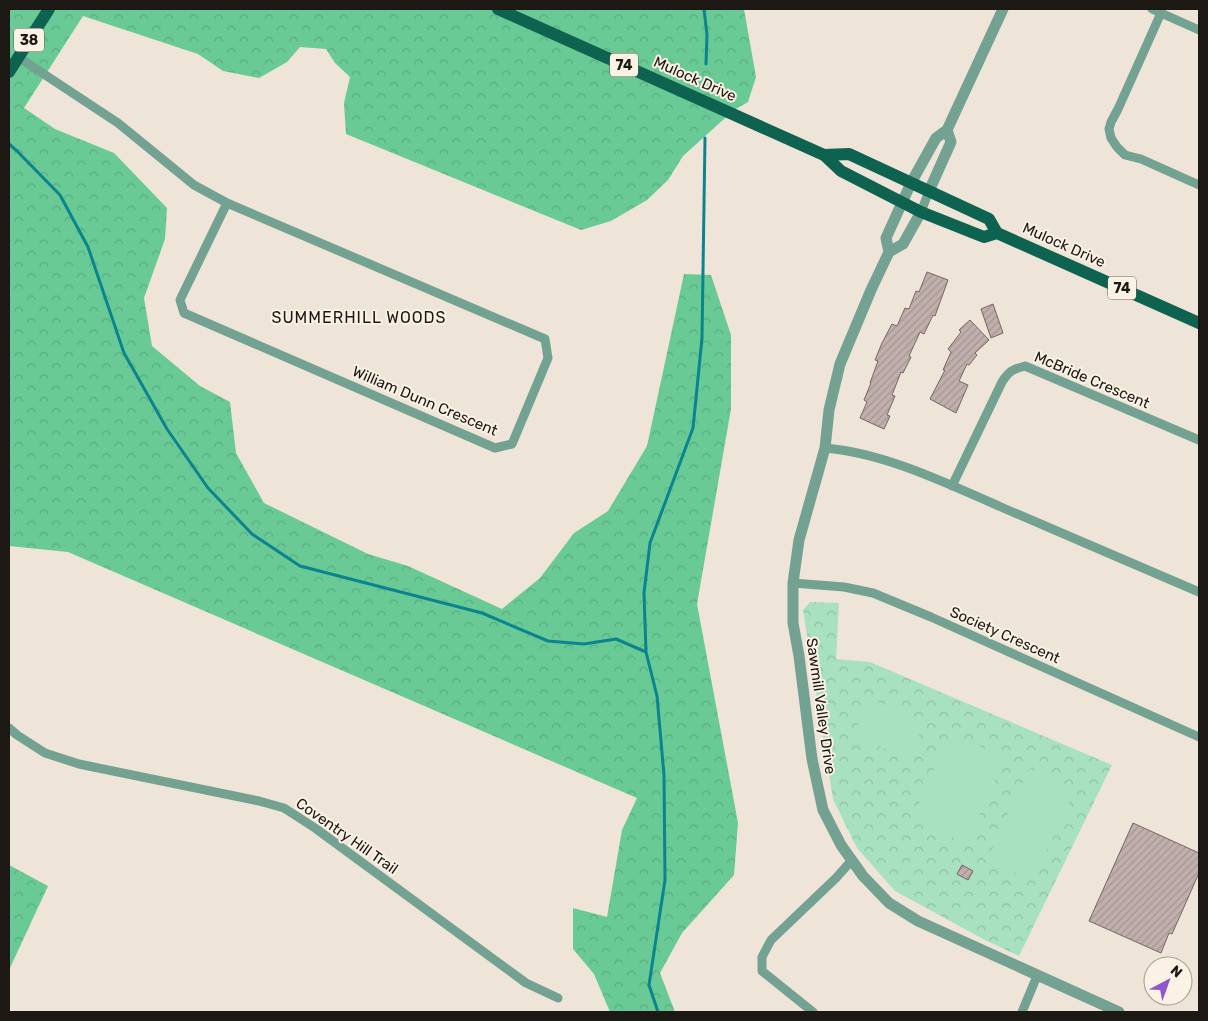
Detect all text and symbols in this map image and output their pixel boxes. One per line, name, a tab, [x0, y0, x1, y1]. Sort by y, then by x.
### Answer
road number: 38	[14, 28, 44, 52]
street label: Mulock Drive	[651, 53, 739, 105]
road number: 74	[610, 54, 638, 76]
street label: Mulock Drive	[1020, 219, 1108, 271]
road number: 74	[1108, 276, 1136, 300]
district label: SUMMERHILL WOODS	[271, 308, 447, 327]
street label: McBride Crescent	[1032, 348, 1153, 412]
street label: William Dunn Crescent	[350, 362, 501, 440]
street label: Society Crescent	[947, 603, 1063, 667]
street label: Sawmill Valley Drive	[803, 637, 839, 775]
street label: Coventry Hill Trail	[293, 794, 401, 878]
north arrow	[1143, 956, 1193, 1006]
text: N	[1167, 962, 1186, 981]

